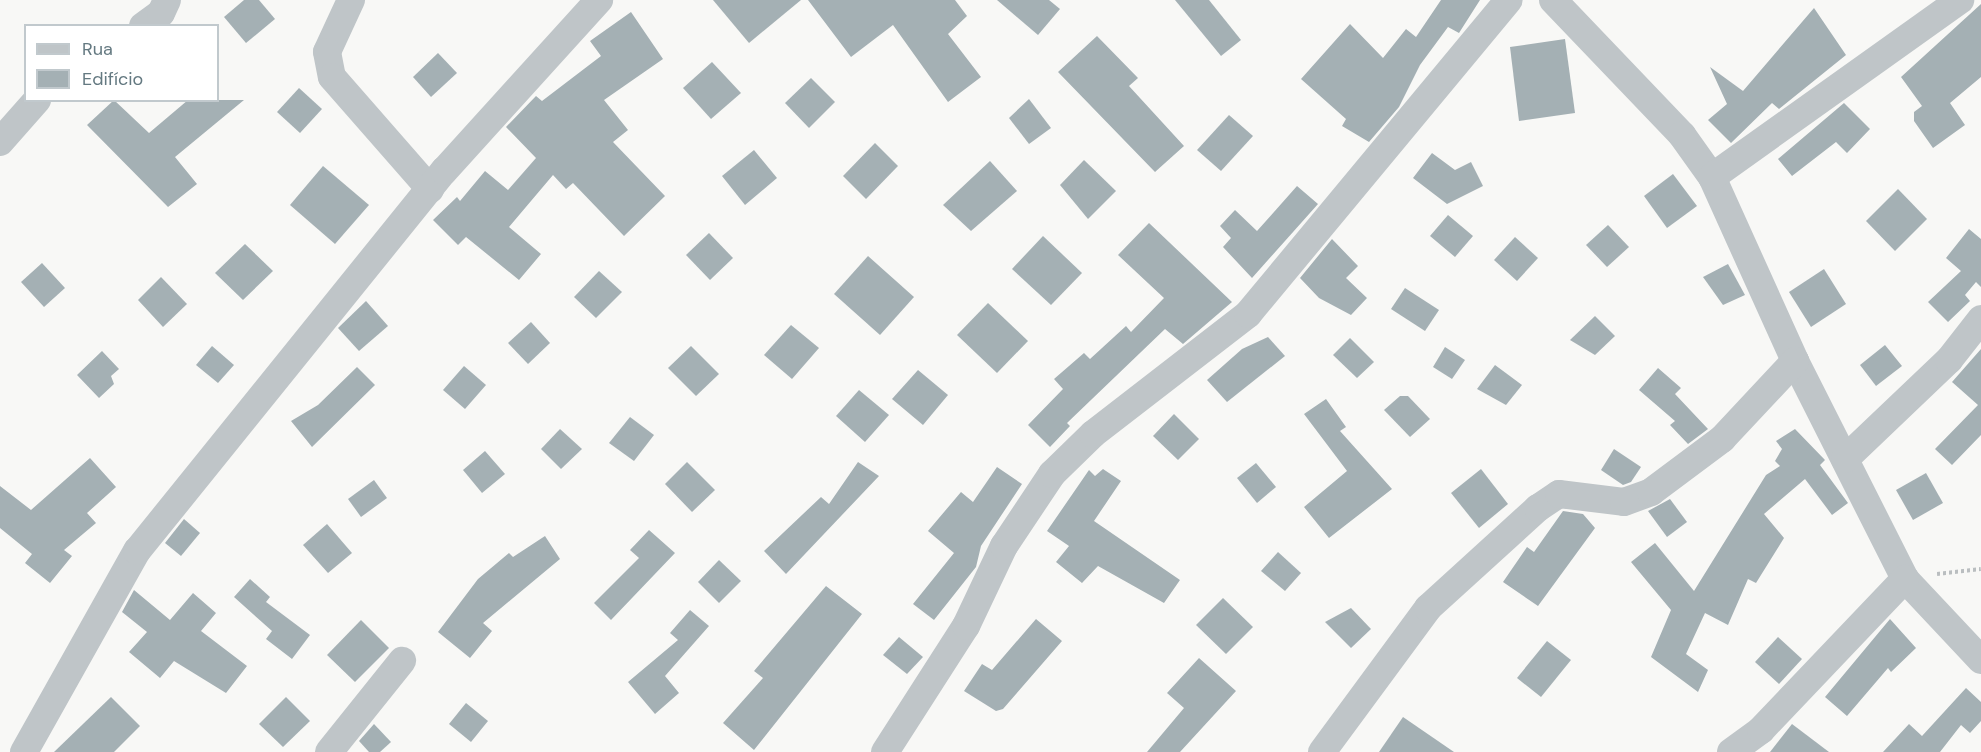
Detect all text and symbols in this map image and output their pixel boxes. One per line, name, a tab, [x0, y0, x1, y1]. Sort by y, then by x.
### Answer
legend	[24, 24, 219, 102]
text: Rua	[82, 37, 113, 61]
text: Edifício	[82, 67, 143, 91]

